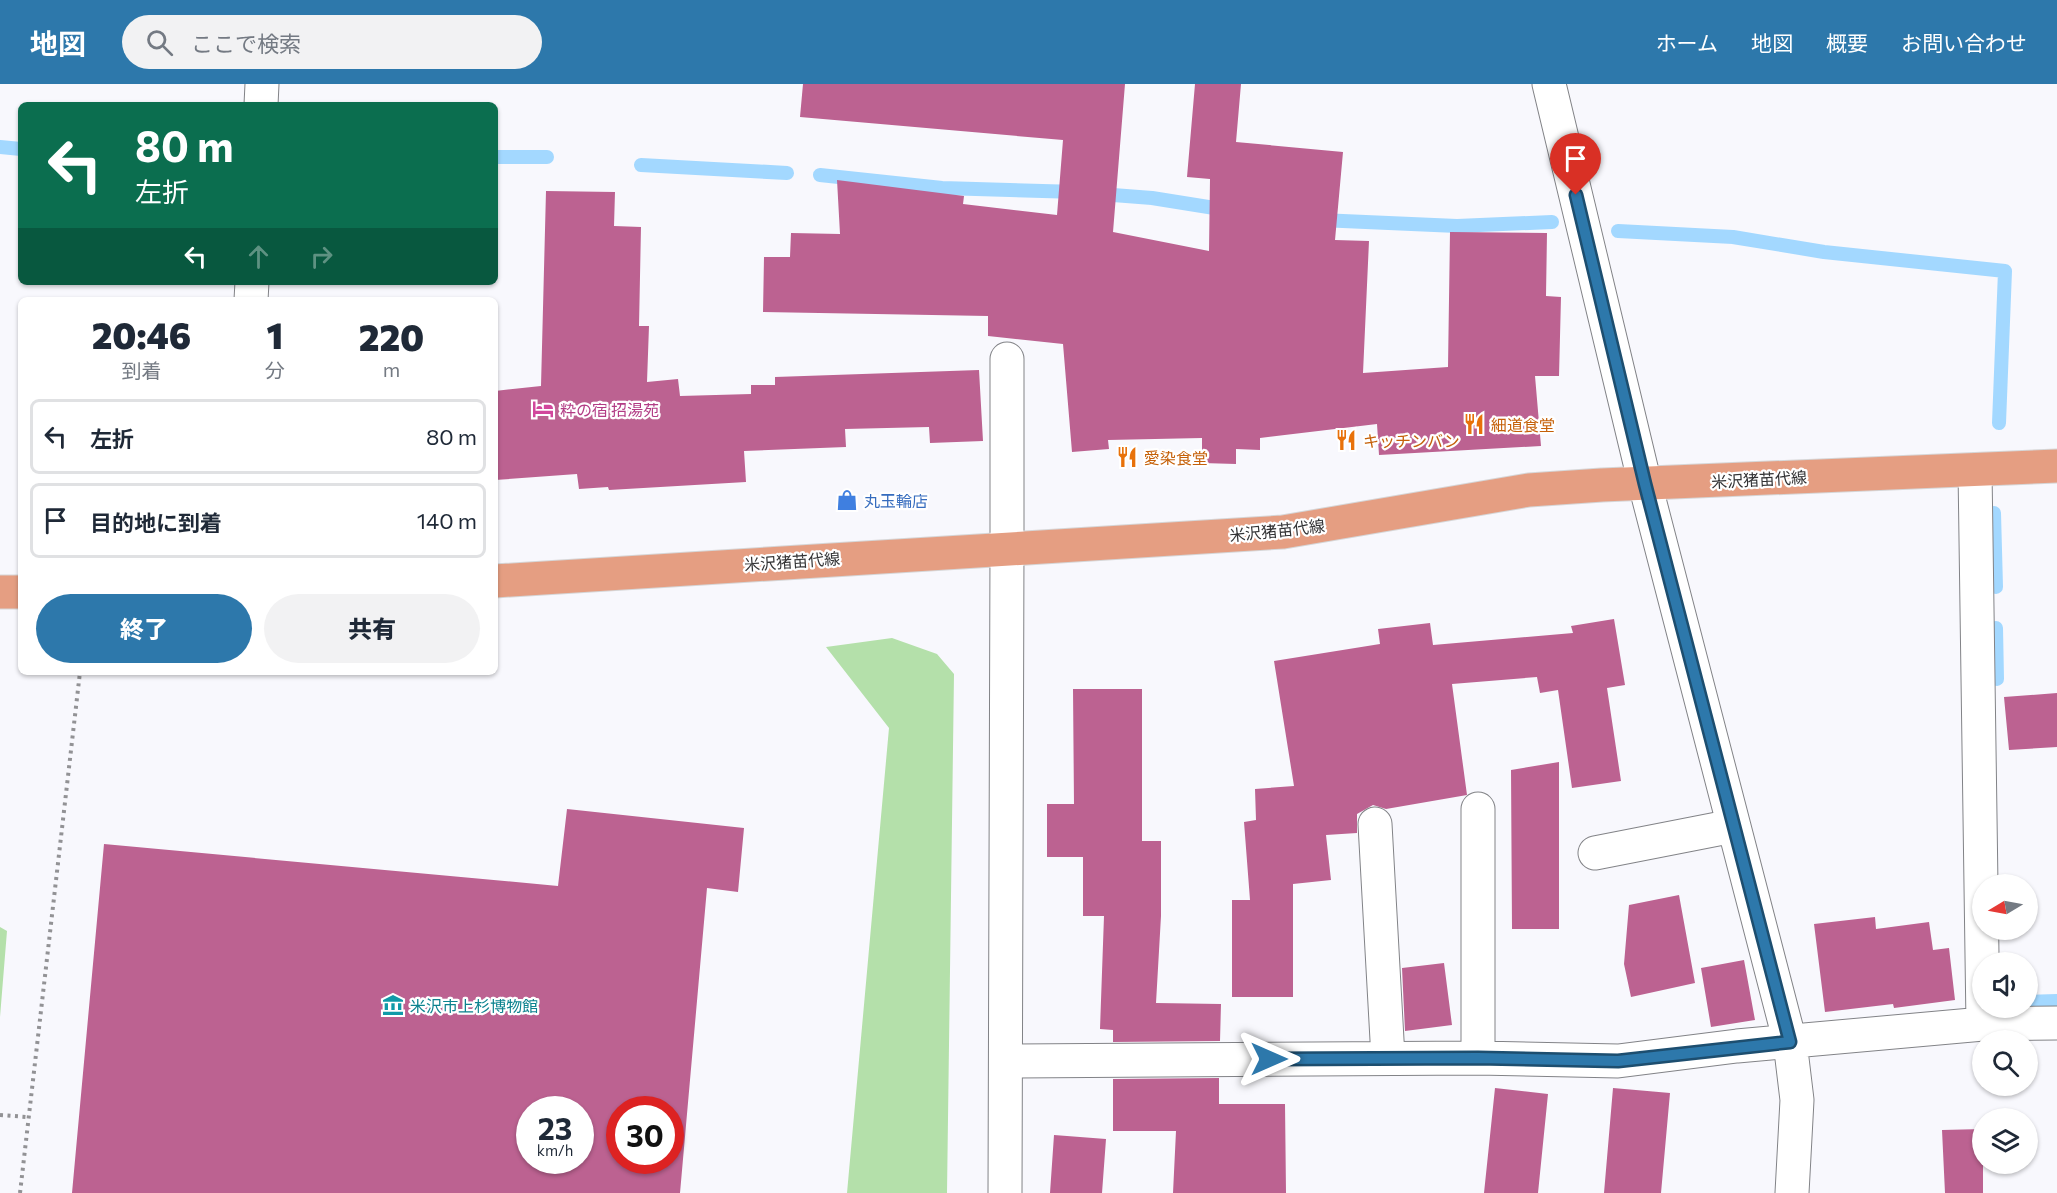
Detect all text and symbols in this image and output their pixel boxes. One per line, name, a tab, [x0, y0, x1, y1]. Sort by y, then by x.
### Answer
search box	[122, 15, 542, 69]
text: 地図	[30, 26, 86, 60]
icon: search	[143, 26, 176, 59]
text: ここで検索	[191, 30, 301, 57]
text: ホーム	[1656, 30, 1718, 55]
text: 地図	[1751, 30, 1793, 55]
text: 概要	[1826, 30, 1868, 55]
text: お問い合わせ	[1901, 30, 2027, 55]
text: 80 m	[135, 119, 234, 171]
icon: left	[36, 126, 114, 204]
pin	[1550, 133, 1601, 195]
icon: arrive	[1559, 142, 1592, 175]
text: 左折	[135, 175, 189, 208]
icon: left	[179, 240, 212, 273]
icon: ahead	[242, 240, 275, 273]
icon: right	[305, 240, 338, 273]
text: 20:46	[92, 312, 191, 356]
text: 1	[267, 312, 283, 356]
text: 220	[359, 314, 424, 358]
text: m	[383, 357, 400, 381]
text: 到着	[122, 358, 162, 382]
text: 分	[265, 358, 285, 382]
hotel icon: 粋の宿 招湯苑	[531, 397, 555, 421]
place label: 粋の宿 招湯苑	[560, 400, 659, 419]
restaurant icon: 細道食堂	[1462, 412, 1486, 436]
place label: 細道食堂	[1491, 415, 1555, 434]
icon: left	[39, 420, 72, 453]
text: 80 m	[426, 423, 477, 450]
text: 左折	[90, 425, 134, 452]
restaurant icon: キッチンバン	[1334, 428, 1358, 452]
place label: キッチンバン	[1363, 431, 1460, 450]
restaurant icon: 愛染食堂	[1115, 445, 1139, 469]
place label: 愛染食堂	[1144, 448, 1208, 467]
street label: 米沢猪苗代線	[1711, 467, 1807, 491]
shop icon: 丸玉輪店	[835, 488, 859, 512]
place label: 丸玉輪店	[864, 491, 928, 510]
icon: arrive	[39, 504, 72, 537]
text: 140 m	[417, 507, 477, 534]
text: 目的地に到着	[90, 509, 222, 536]
street label: 米沢猪苗代線	[1228, 516, 1326, 544]
street label: 米沢猪苗代線	[743, 548, 841, 574]
button: 終了	[36, 594, 252, 663]
button: 共有	[264, 594, 480, 663]
north arrow	[1972, 874, 2038, 940]
map controls	[1972, 874, 2038, 1174]
button: sound	[1972, 952, 2038, 1018]
museum icon: 米沢市上杉博物館	[381, 993, 405, 1017]
place label: 米沢市上杉博物館	[410, 996, 538, 1015]
position arrow	[1237, 1027, 1301, 1091]
button: search	[1972, 1030, 2038, 1096]
speed limit sign: 30	[606, 1096, 684, 1174]
button: layers	[1972, 1108, 2038, 1174]
text: 23	[538, 1109, 572, 1146]
text: km/h	[537, 1141, 573, 1159]

